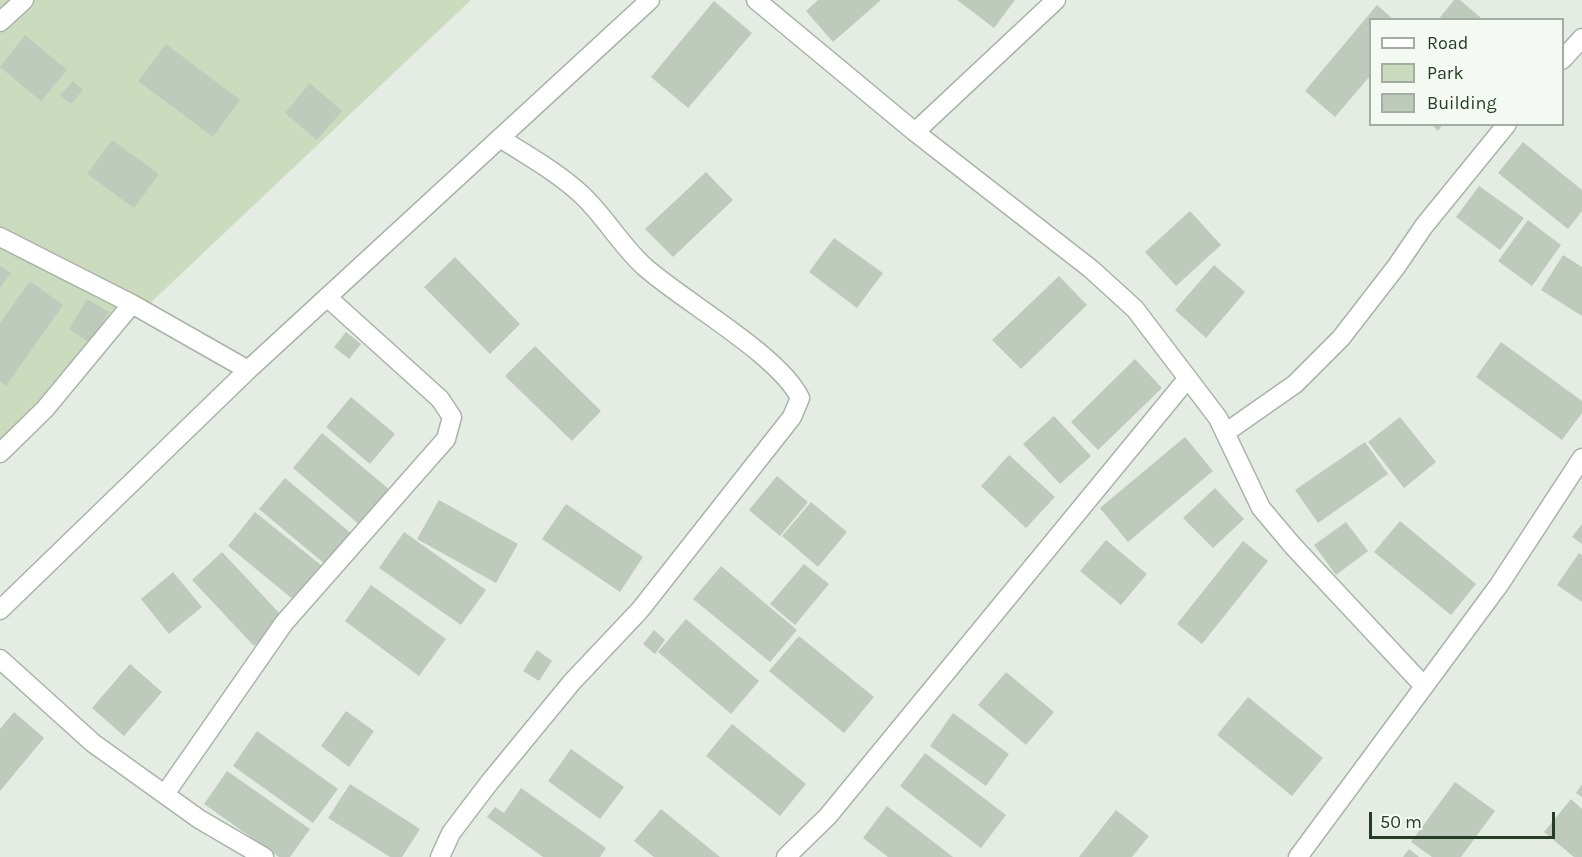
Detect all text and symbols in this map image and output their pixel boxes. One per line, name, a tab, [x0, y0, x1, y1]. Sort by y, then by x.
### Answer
legend	[1369, 18, 1564, 126]
text: Road	[1427, 32, 1468, 54]
text: Park	[1427, 62, 1464, 84]
text: Building	[1427, 92, 1497, 114]
scale bar	[1372, 800, 1558, 838]
text: 50 m	[1380, 811, 1422, 833]

